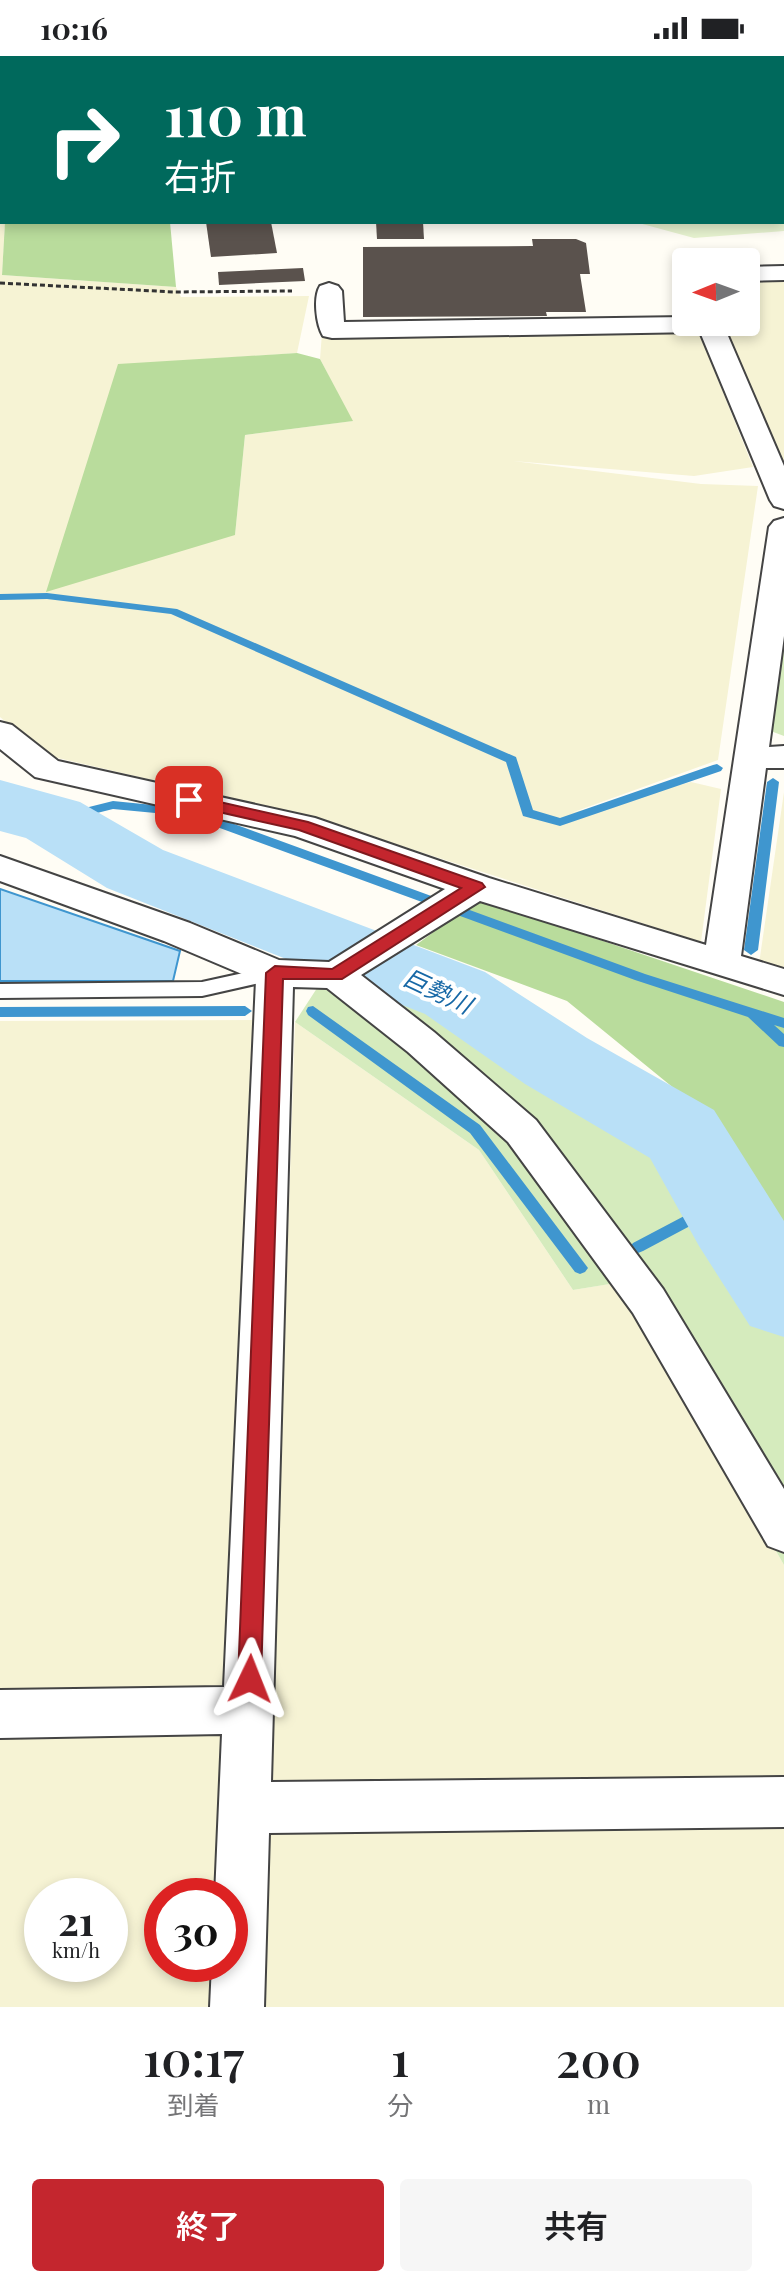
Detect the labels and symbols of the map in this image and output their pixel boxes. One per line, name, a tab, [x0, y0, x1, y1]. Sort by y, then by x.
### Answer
north arrow	[672, 248, 760, 336]
pin	[155, 766, 223, 834]
water label: 巨勢川	[399, 960, 480, 1021]
position arrow	[208, 1637, 292, 1721]
speed limit sign: 30	[144, 1878, 248, 1982]

